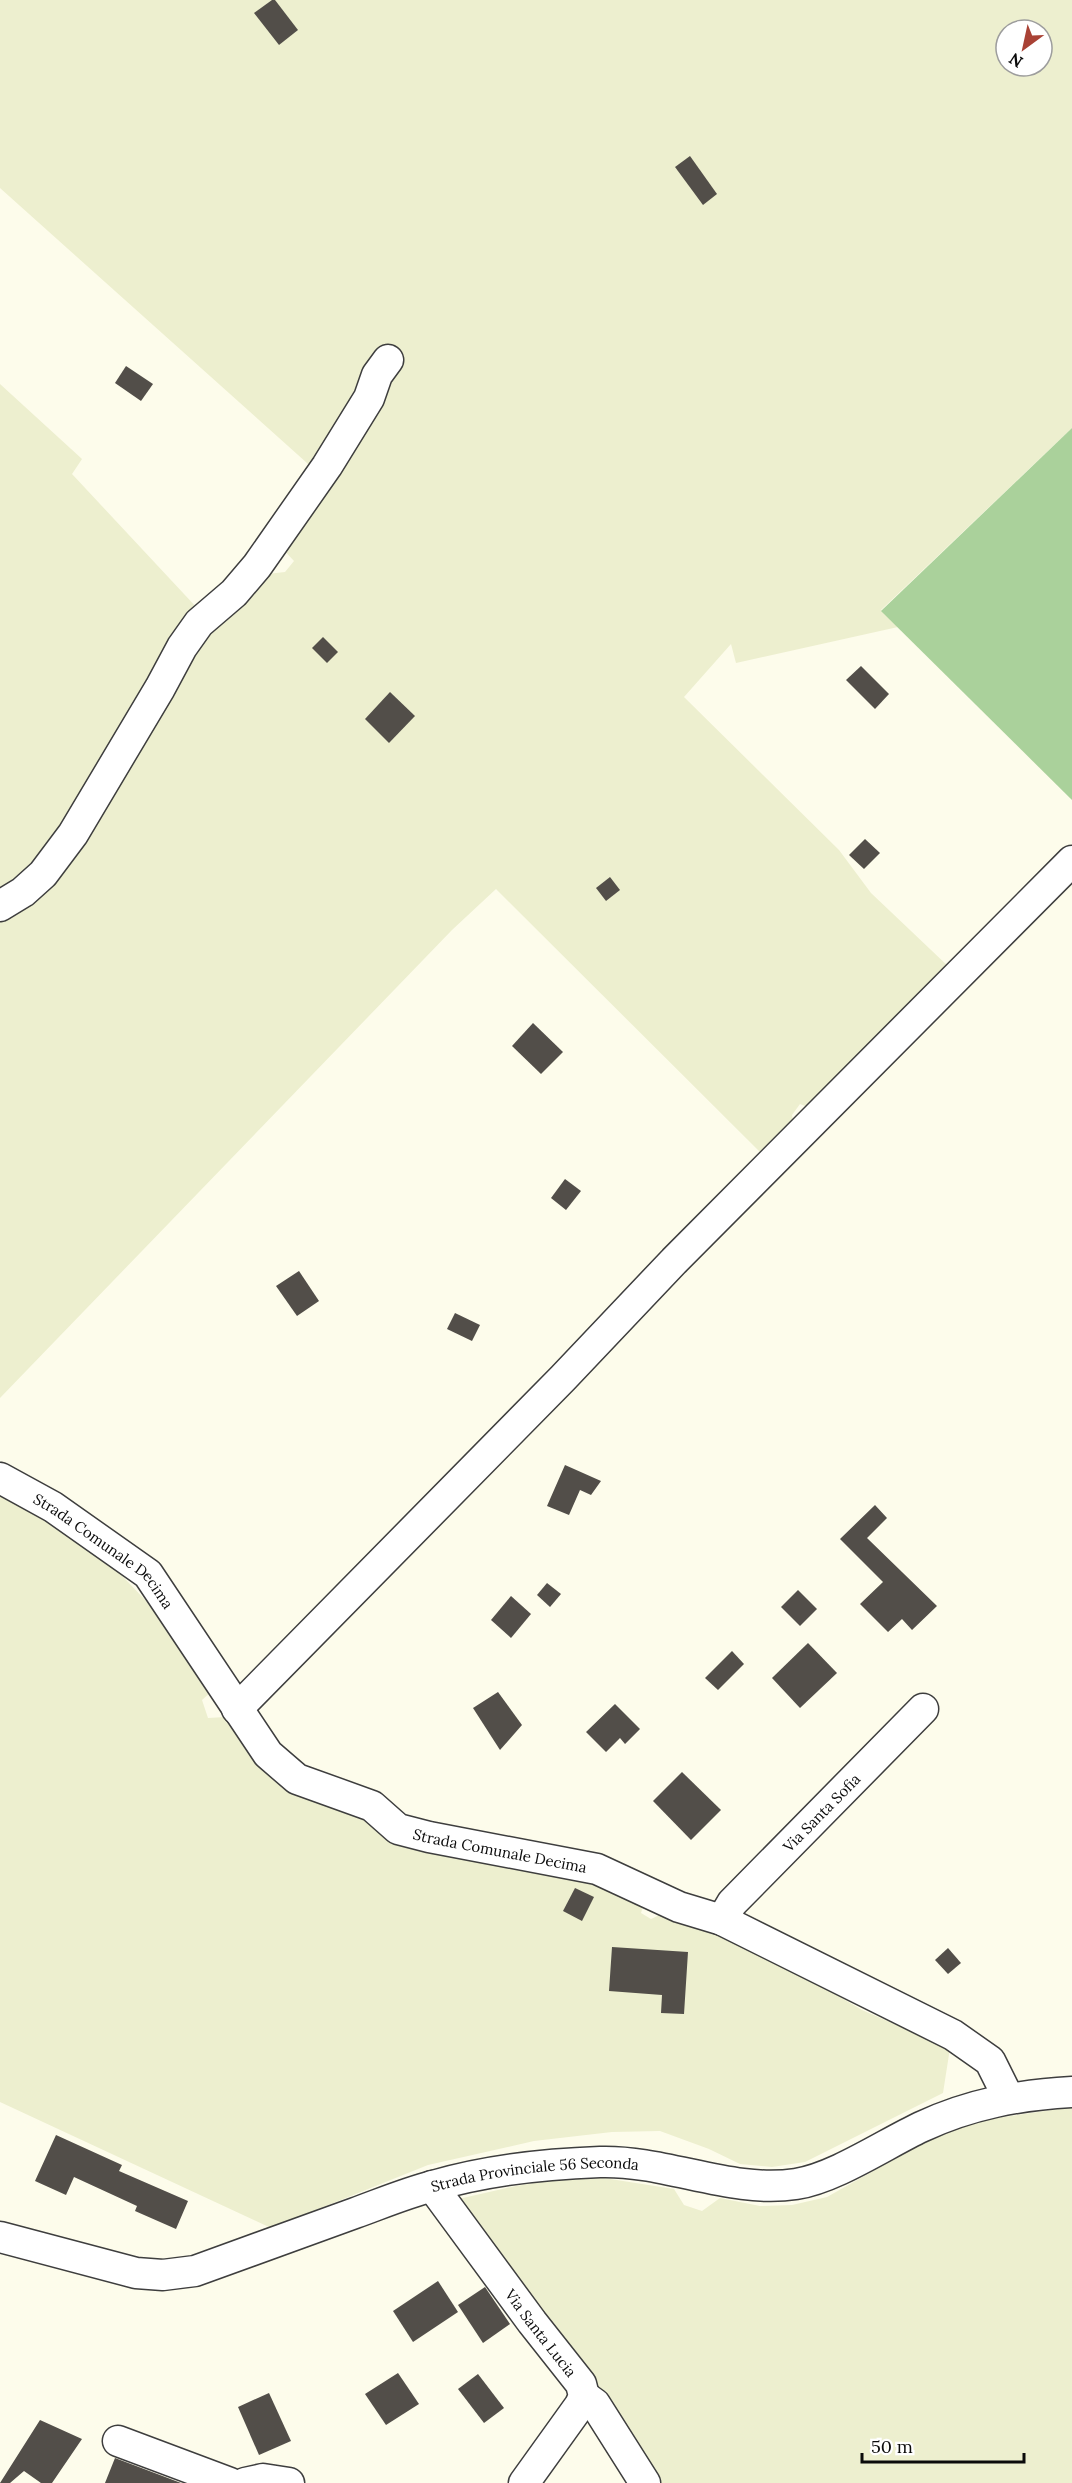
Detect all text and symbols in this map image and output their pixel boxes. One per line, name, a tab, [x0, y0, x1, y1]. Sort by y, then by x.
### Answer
north arrow	[994, 18, 1054, 78]
text: N	[1005, 49, 1026, 72]
street label: Strada Comunale Decima	[30, 1489, 178, 1612]
street label: Via Santa Sofia	[778, 1769, 864, 1856]
street label: Strada Comunale Decima	[411, 1824, 589, 1876]
street label: Strada Provinciale 56 Seconda	[429, 2152, 641, 2196]
street label: Via Santa Lucia	[501, 2284, 581, 2381]
scale bar	[862, 2426, 1024, 2464]
text: 50 m	[871, 2435, 913, 2458]

